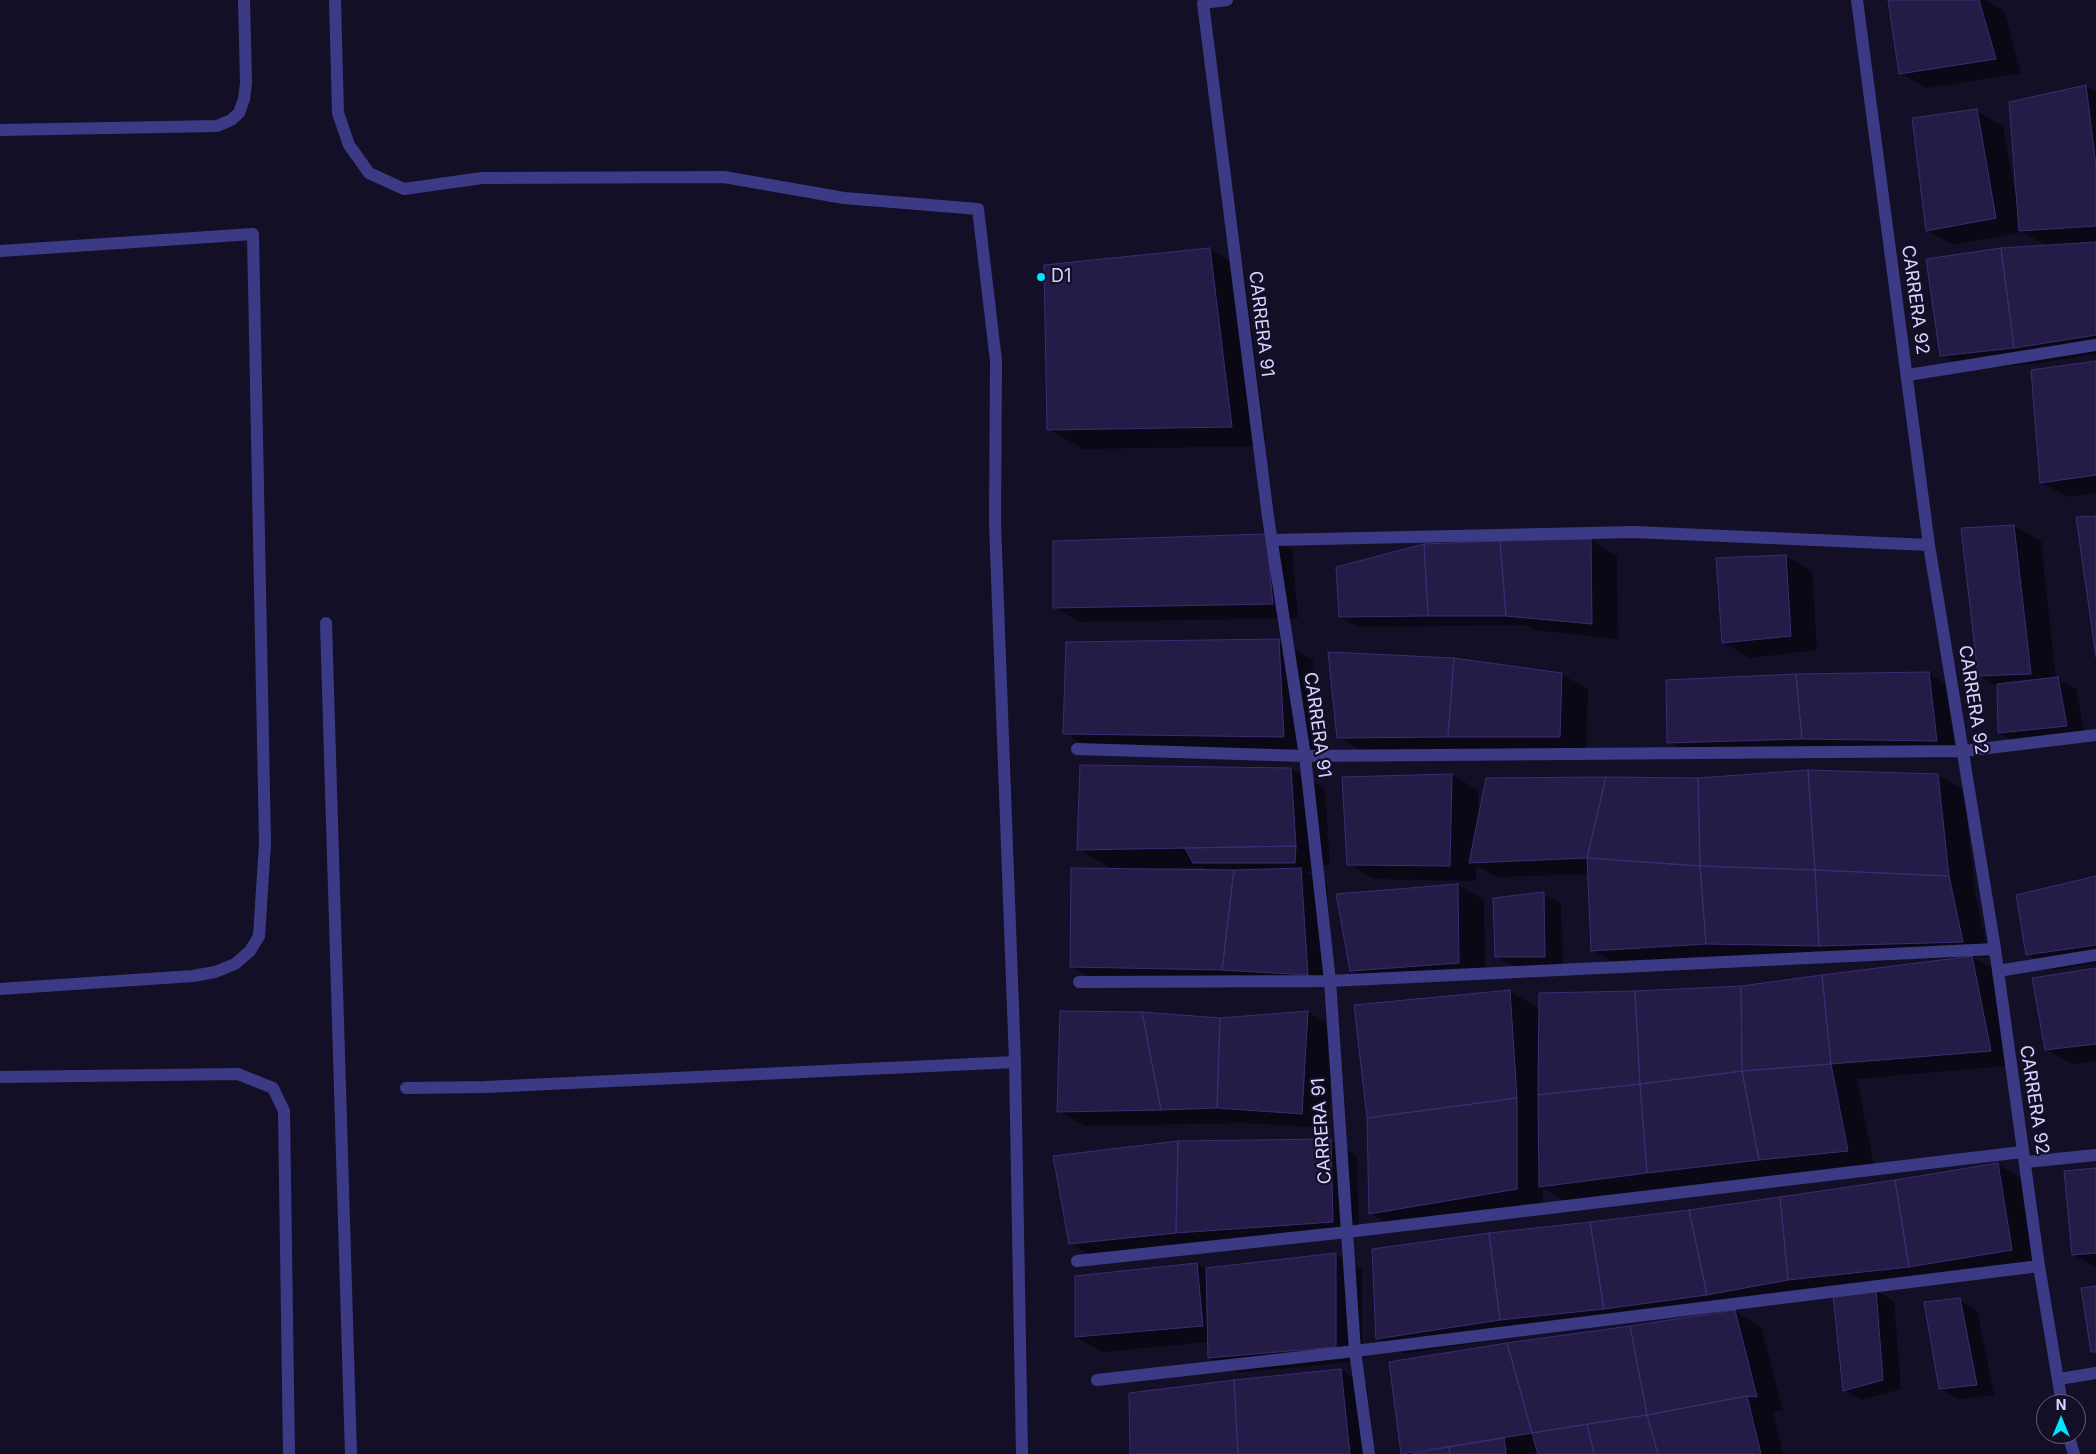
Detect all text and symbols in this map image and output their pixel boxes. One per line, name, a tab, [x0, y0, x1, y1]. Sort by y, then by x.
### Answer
street label: CARRERA 92	[1897, 244, 1933, 356]
place label: D1	[1051, 266, 1071, 288]
street label: CARRERA 91	[1244, 270, 1278, 378]
marker: D1	[1035, 271, 1047, 283]
street label: CARRERA 92	[1954, 644, 1992, 756]
street label: CARRERA 91	[1299, 671, 1335, 779]
street label: CARRERA 92	[2015, 1044, 2053, 1156]
street label: CARRERA 91	[1308, 1077, 1336, 1185]
north arrow	[2036, 1394, 2086, 1444]
text: N	[2056, 1396, 2066, 1413]

